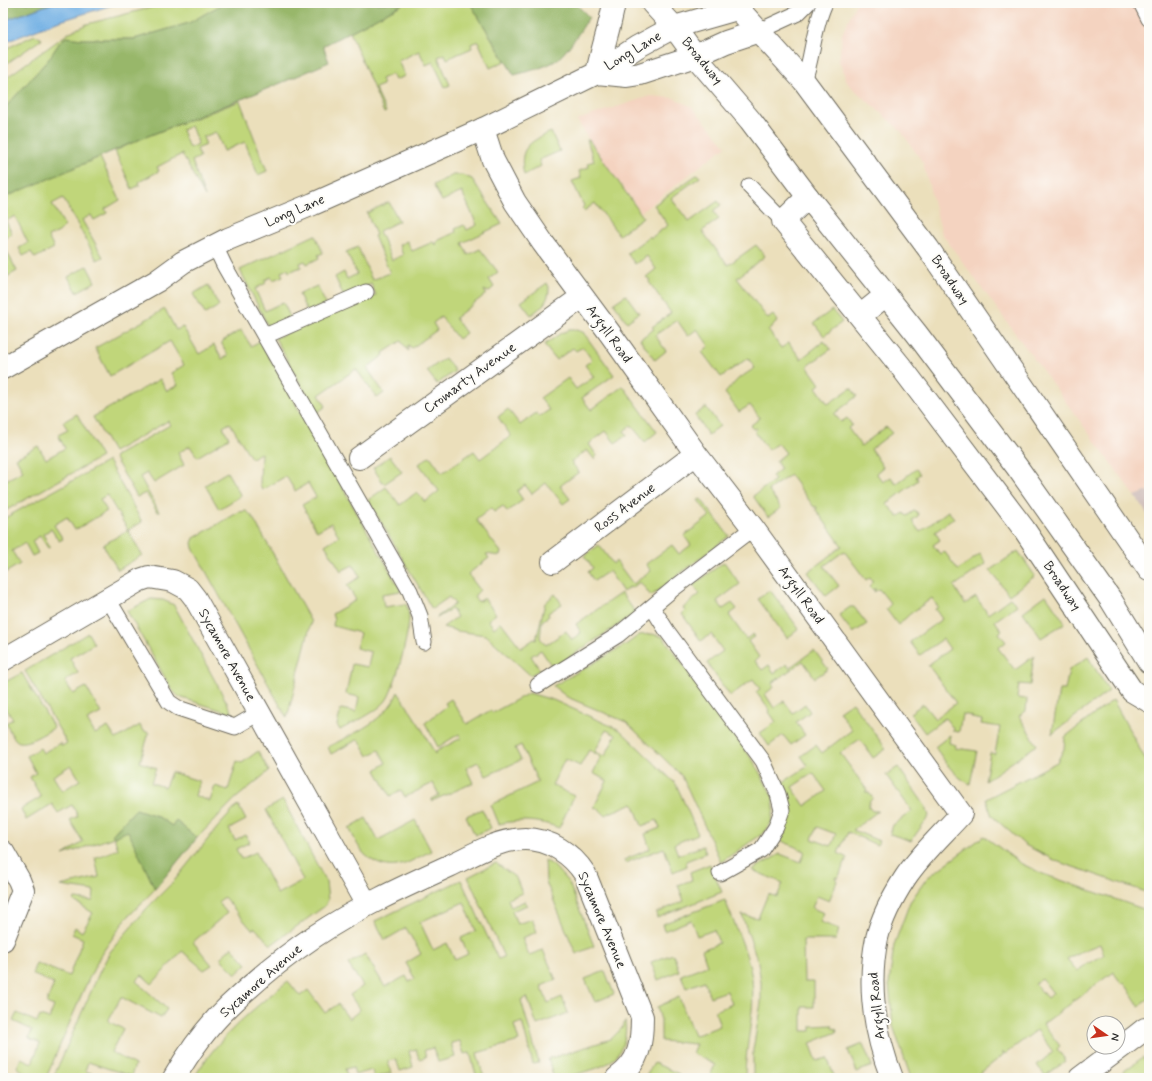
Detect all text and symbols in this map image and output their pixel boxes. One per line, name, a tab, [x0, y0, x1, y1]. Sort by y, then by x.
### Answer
street label: Long Lane	[601, 27, 665, 76]
street label: Broadway	[677, 34, 727, 88]
street label: Long Lane	[262, 190, 328, 233]
street label: Broadway	[927, 252, 973, 308]
street label: Argyll Road	[580, 301, 636, 368]
street label: Cromarty Avenue	[420, 338, 520, 418]
street label: Ross Avenue	[591, 479, 659, 537]
street label: Broadway	[1039, 558, 1085, 614]
street label: Argyll Road	[772, 562, 828, 629]
street label: Sycamore Avenue	[194, 605, 260, 705]
street label: Sycamore Avenue	[573, 869, 631, 971]
street label: Sycamore Avenue	[216, 940, 306, 1022]
street label: Argyll Road	[865, 971, 891, 1041]
north arrow	[1086, 1015, 1126, 1055]
text: N	[1107, 1032, 1122, 1042]

